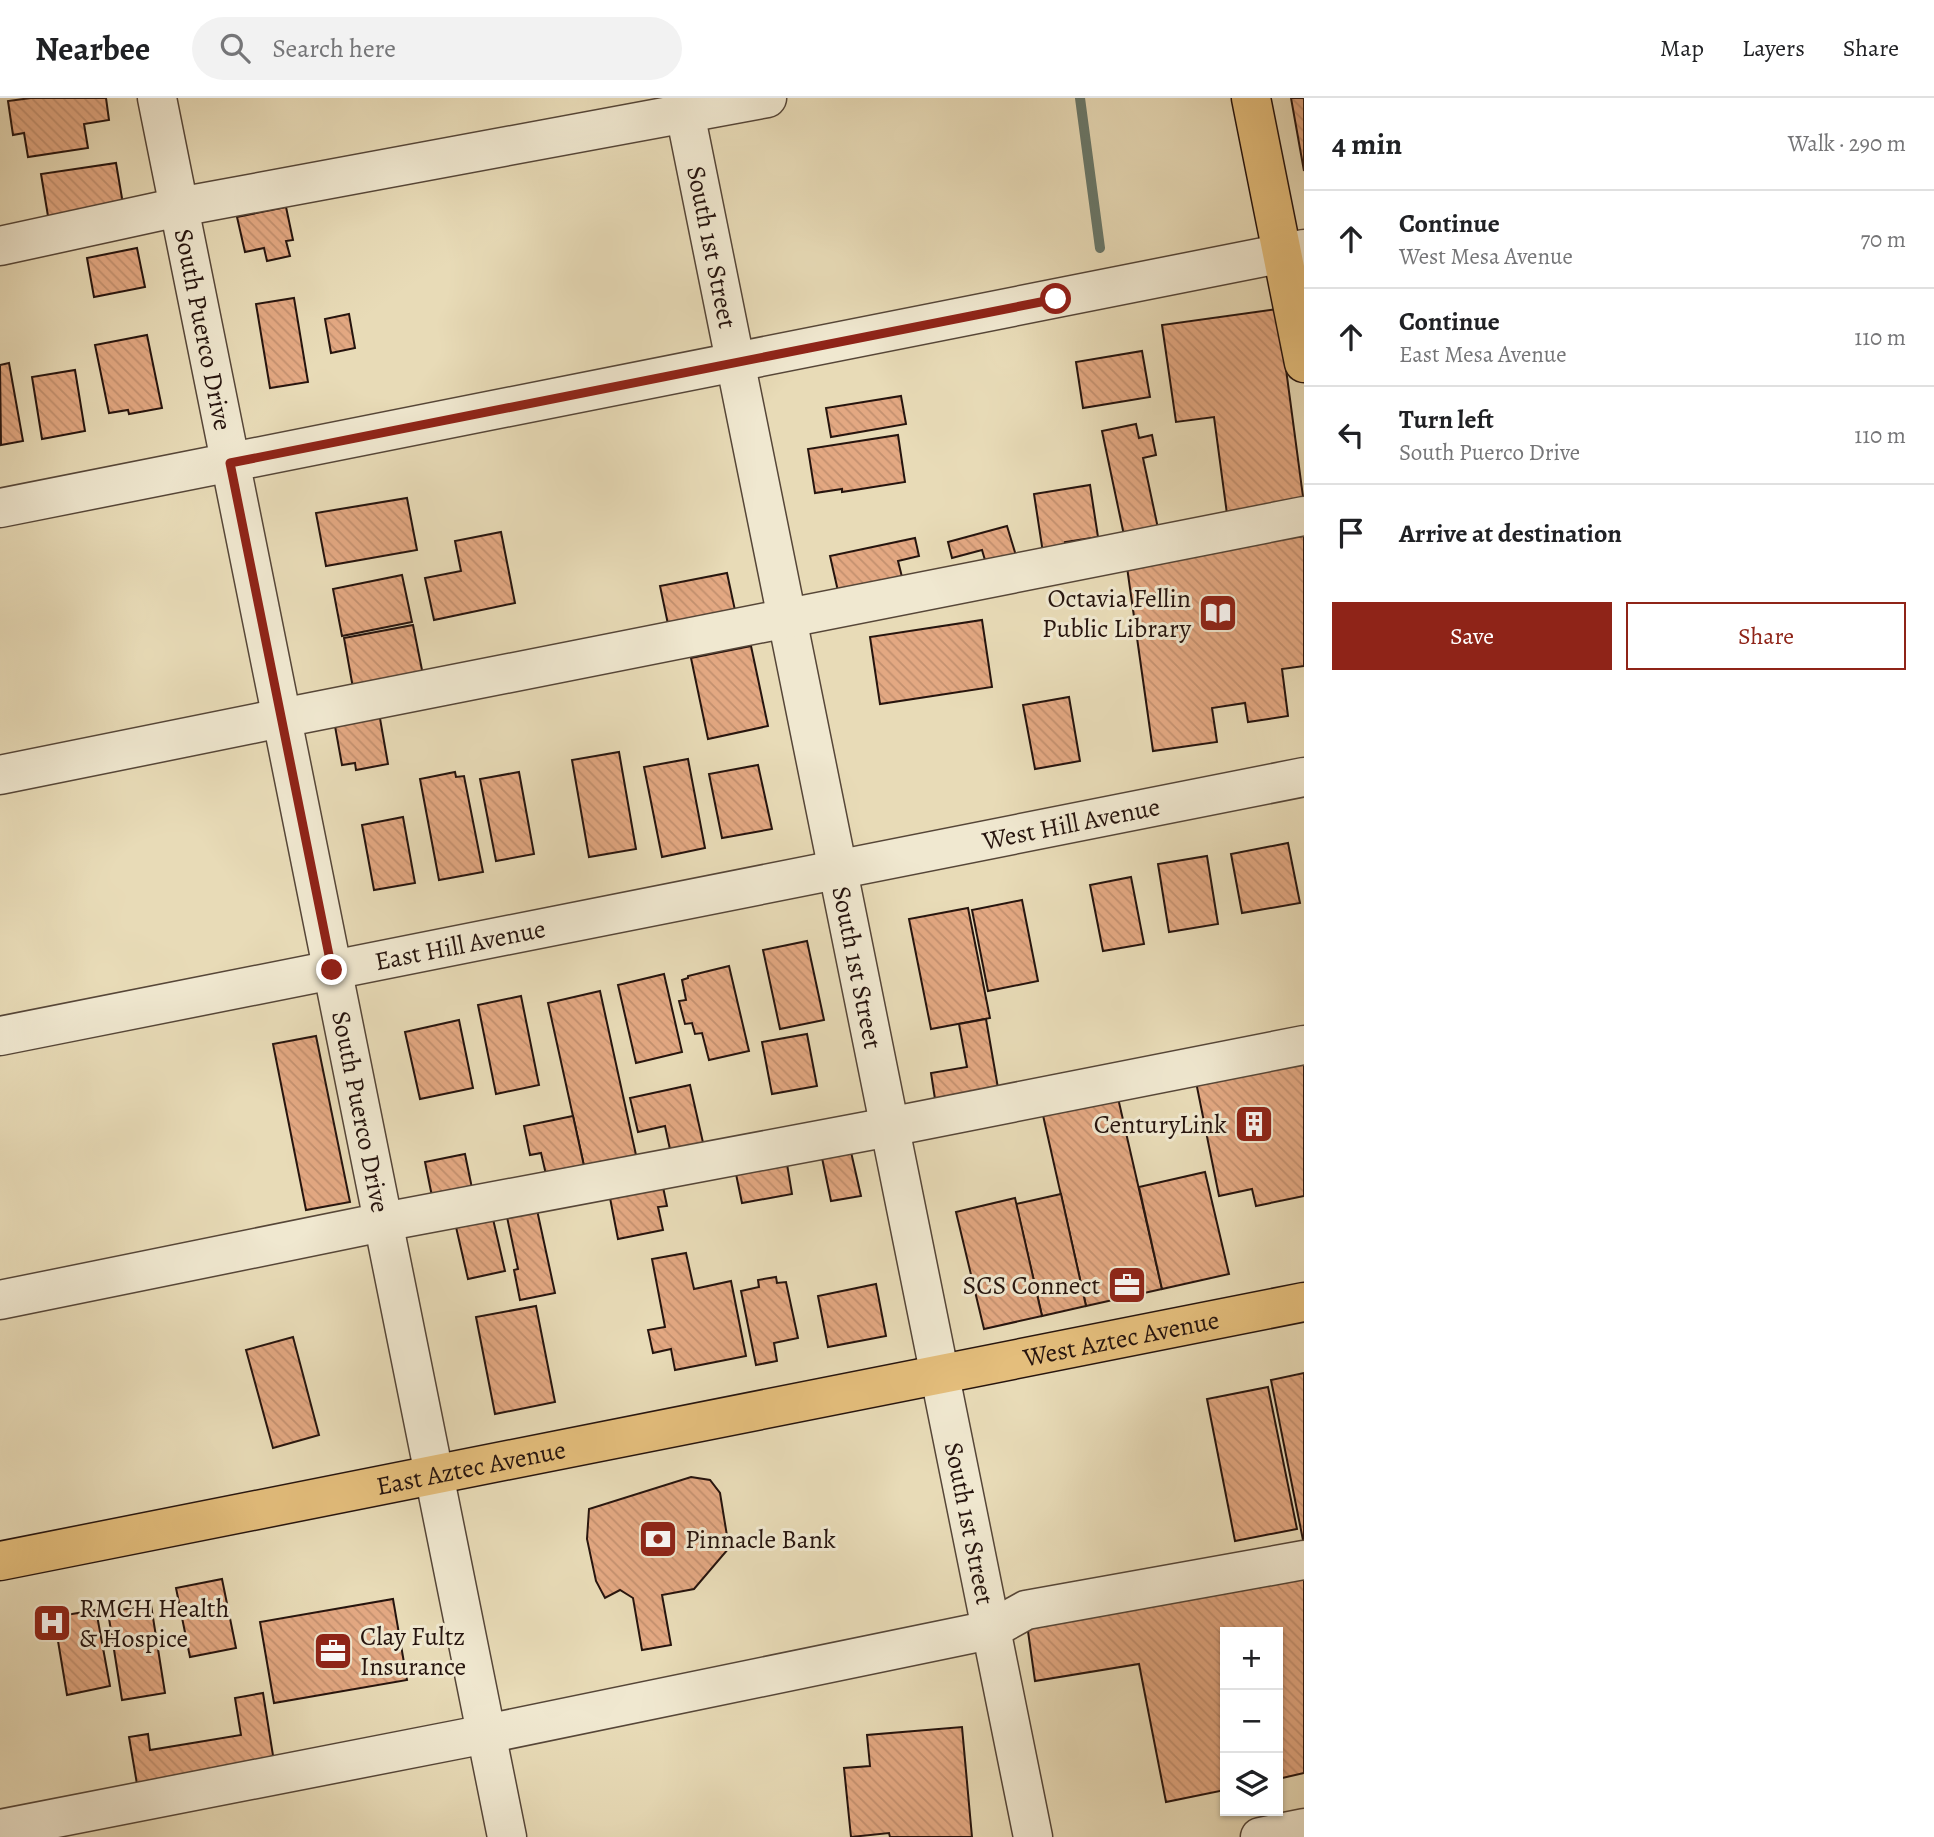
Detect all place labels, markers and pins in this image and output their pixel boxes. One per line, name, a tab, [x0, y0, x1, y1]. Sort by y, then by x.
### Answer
place label: Octavia Fellin Public Library	[1042, 581, 1191, 646]
library icon: Octavia Fellin Public Library	[1197, 592, 1239, 634]
building icon: CenturyLink	[1233, 1103, 1275, 1145]
place label: CenturyLink	[1094, 1107, 1227, 1142]
office icon: SCS Connect	[1106, 1264, 1148, 1306]
place label: SCS Connect	[963, 1268, 1100, 1303]
bank icon: Pinnacle Bank	[637, 1518, 679, 1560]
place label: Pinnacle Bank	[685, 1522, 836, 1557]
place label: RMCH Health & Hospice	[79, 1591, 229, 1656]
hospital icon: RMCH Health & Hospice	[31, 1602, 73, 1644]
place label: Clay Fultz Insurance	[360, 1619, 466, 1684]
office icon: Clay Fultz Insurance	[312, 1630, 354, 1672]

